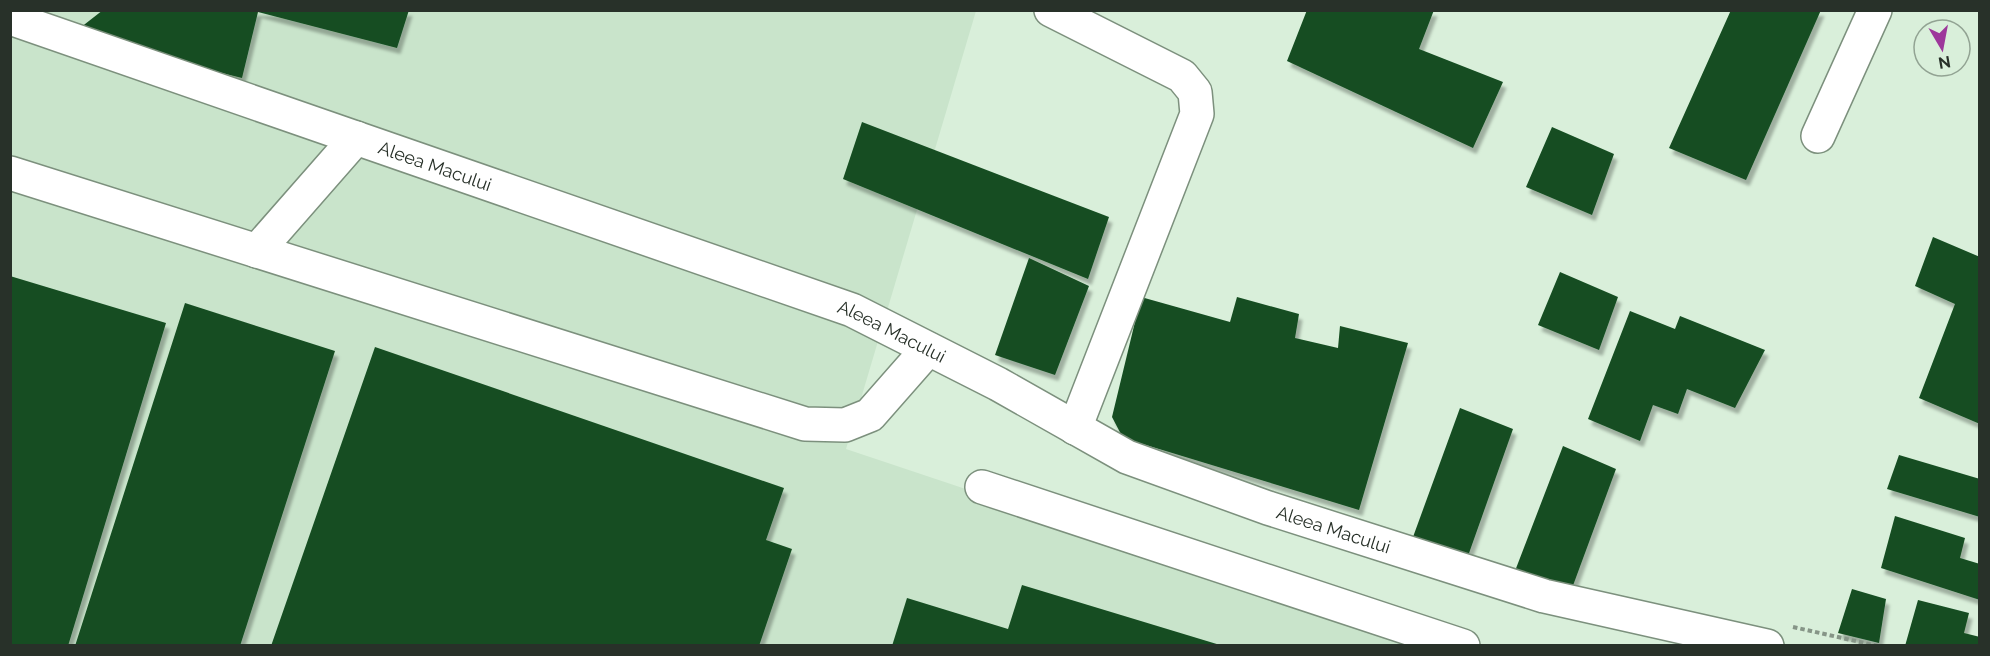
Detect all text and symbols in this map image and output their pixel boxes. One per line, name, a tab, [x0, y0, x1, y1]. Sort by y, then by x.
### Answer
north arrow	[1912, 18, 1972, 78]
text: N	[1937, 52, 1952, 73]
street label: Aleea Macului	[376, 136, 494, 195]
street label: Aleea Macului	[835, 295, 949, 366]
street label: Aleea Macului	[1274, 501, 1393, 557]

